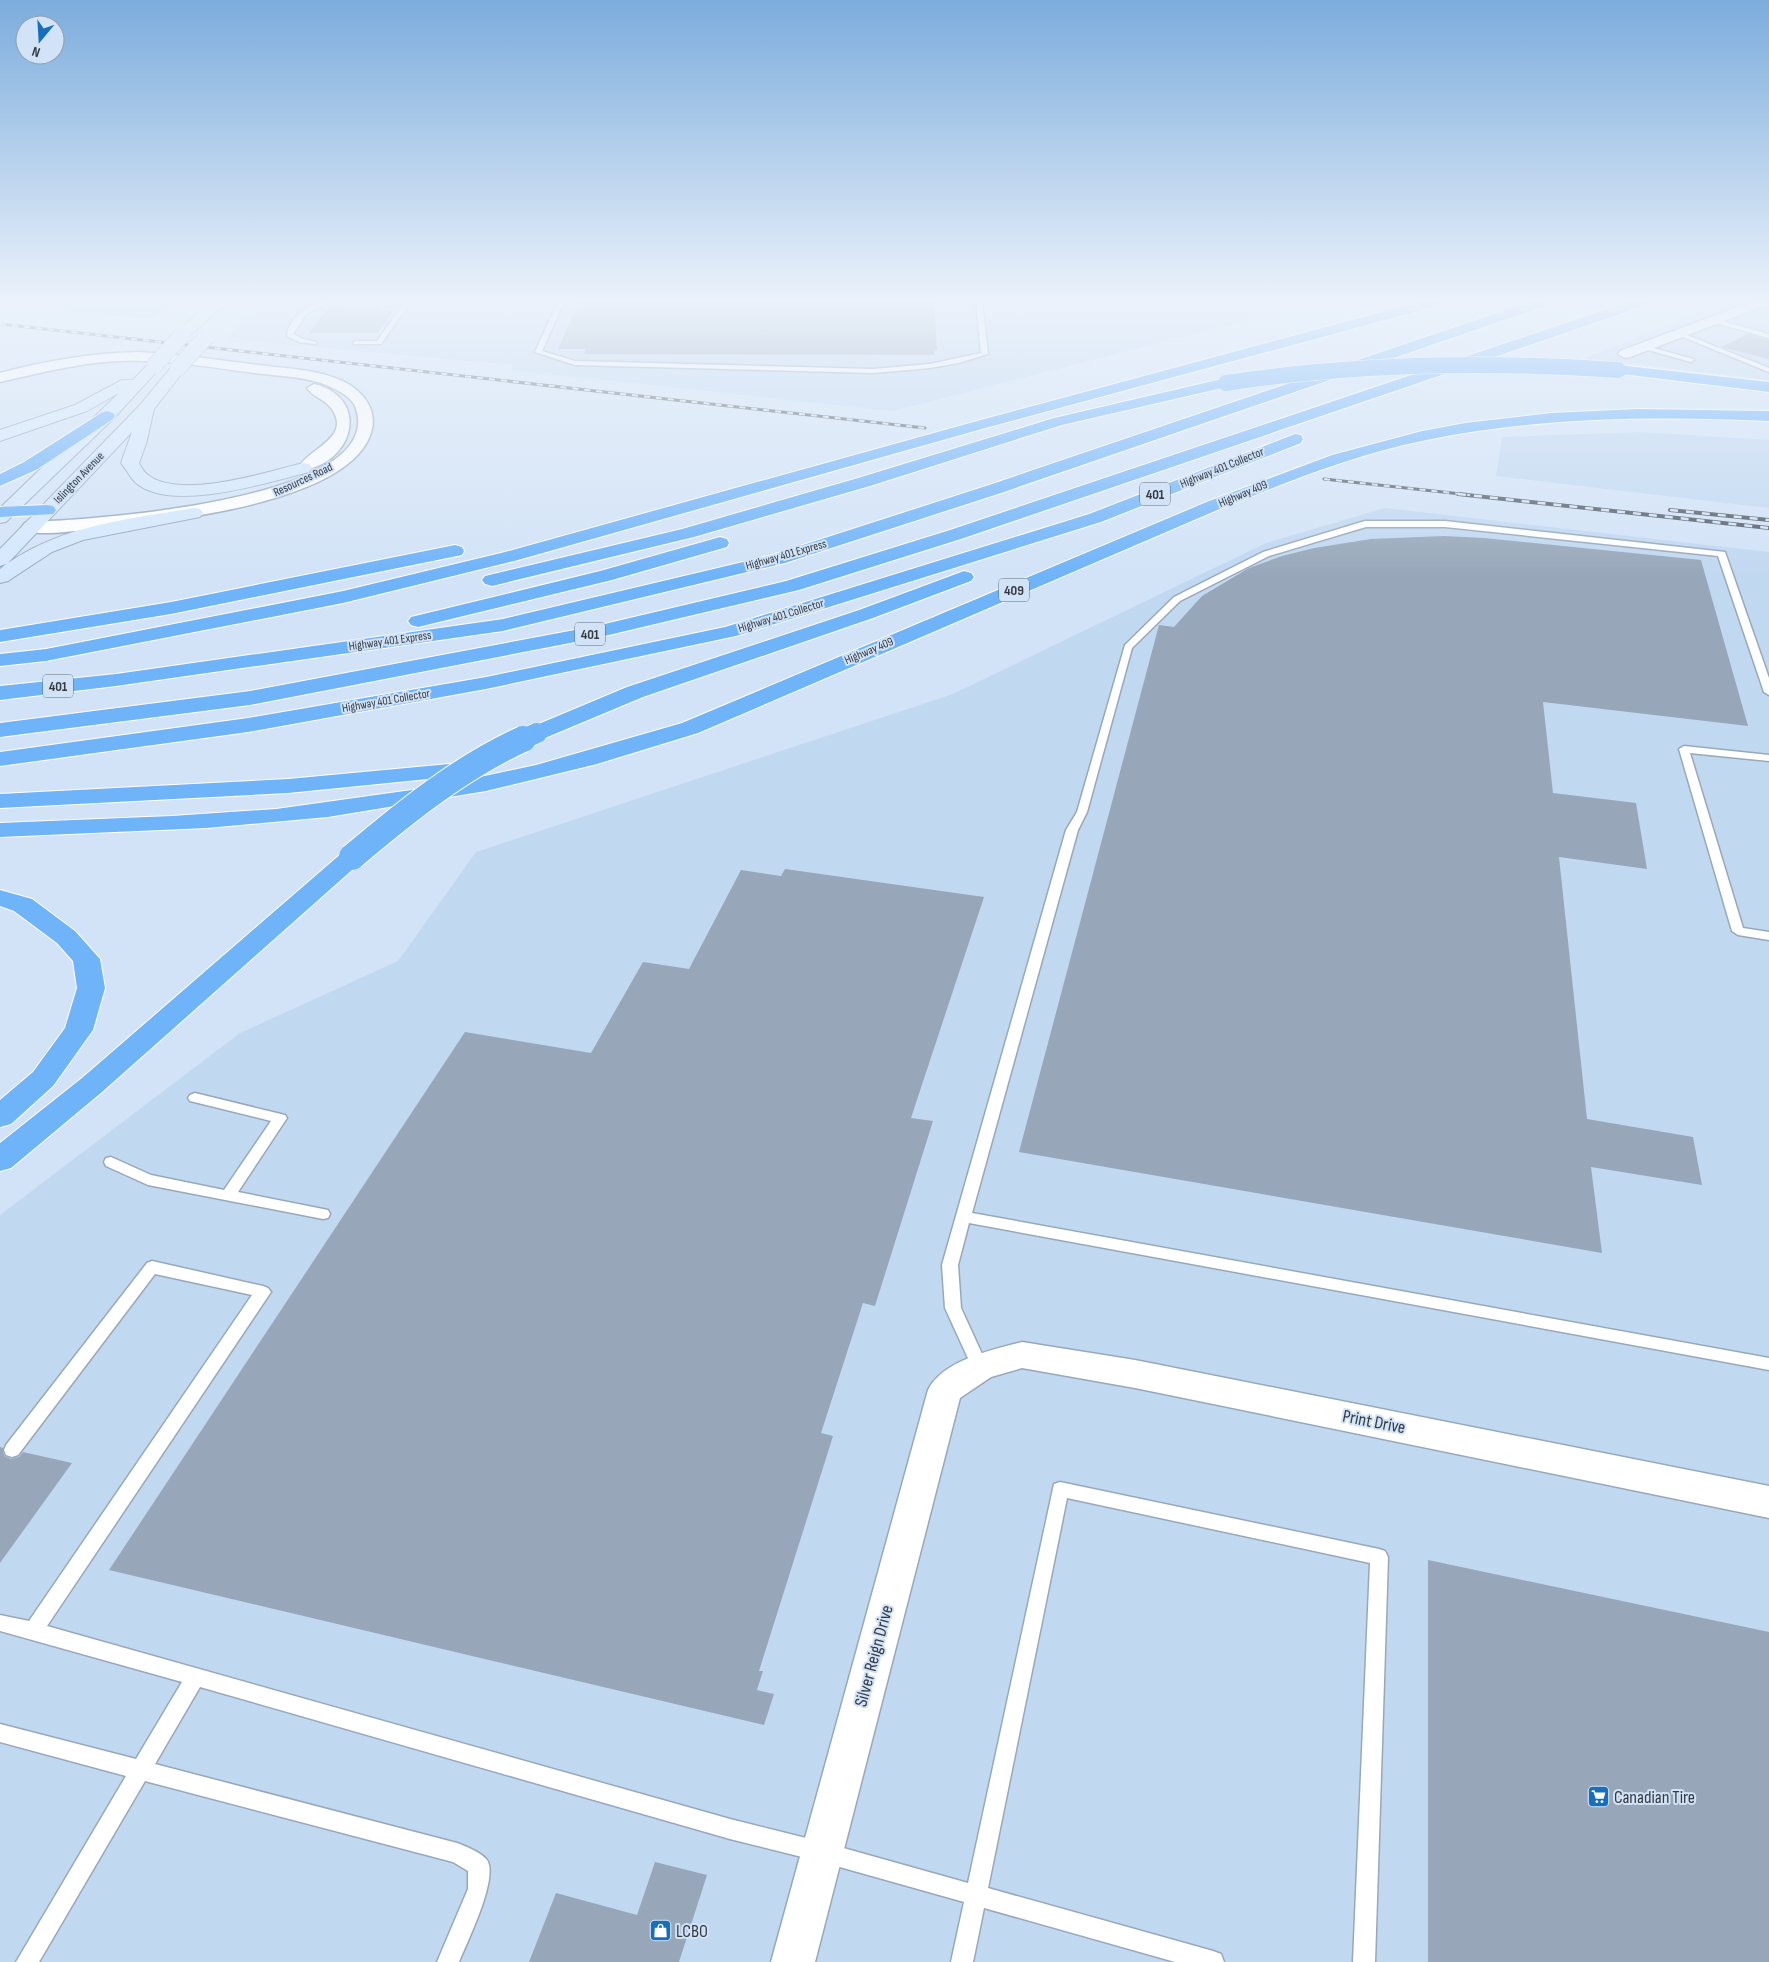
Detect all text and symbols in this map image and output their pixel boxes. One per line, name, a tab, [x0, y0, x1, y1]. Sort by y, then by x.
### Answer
north arrow	[15, 15, 65, 65]
text: N	[30, 43, 42, 61]
street label: Highway 401 Collector	[1178, 444, 1267, 492]
street label: Islington Avenue	[51, 449, 108, 507]
street label: Resources Road	[271, 460, 335, 500]
street label: Highway 409	[1216, 477, 1270, 511]
road number: 401	[1140, 482, 1170, 506]
street label: Highway 401 Express	[744, 536, 828, 574]
road number: 409	[999, 578, 1029, 602]
street label: Highway 401 Collector	[736, 596, 826, 636]
road number: 401	[575, 622, 605, 646]
street label: Highway 401 Express	[348, 628, 432, 654]
street label: Highway 409	[842, 634, 896, 668]
road number: 401	[43, 674, 73, 698]
street label: Highway 401 Collector	[341, 686, 432, 716]
street label: Print Drive	[1341, 1406, 1407, 1438]
street label: Silver Reign Drive	[850, 1603, 898, 1709]
supermarket icon: Canadian Tire	[1586, 1785, 1610, 1809]
place label: Canadian Tire	[1614, 1787, 1695, 1808]
shop icon: LCBO	[648, 1919, 672, 1943]
place label: LCBO	[676, 1921, 708, 1942]

